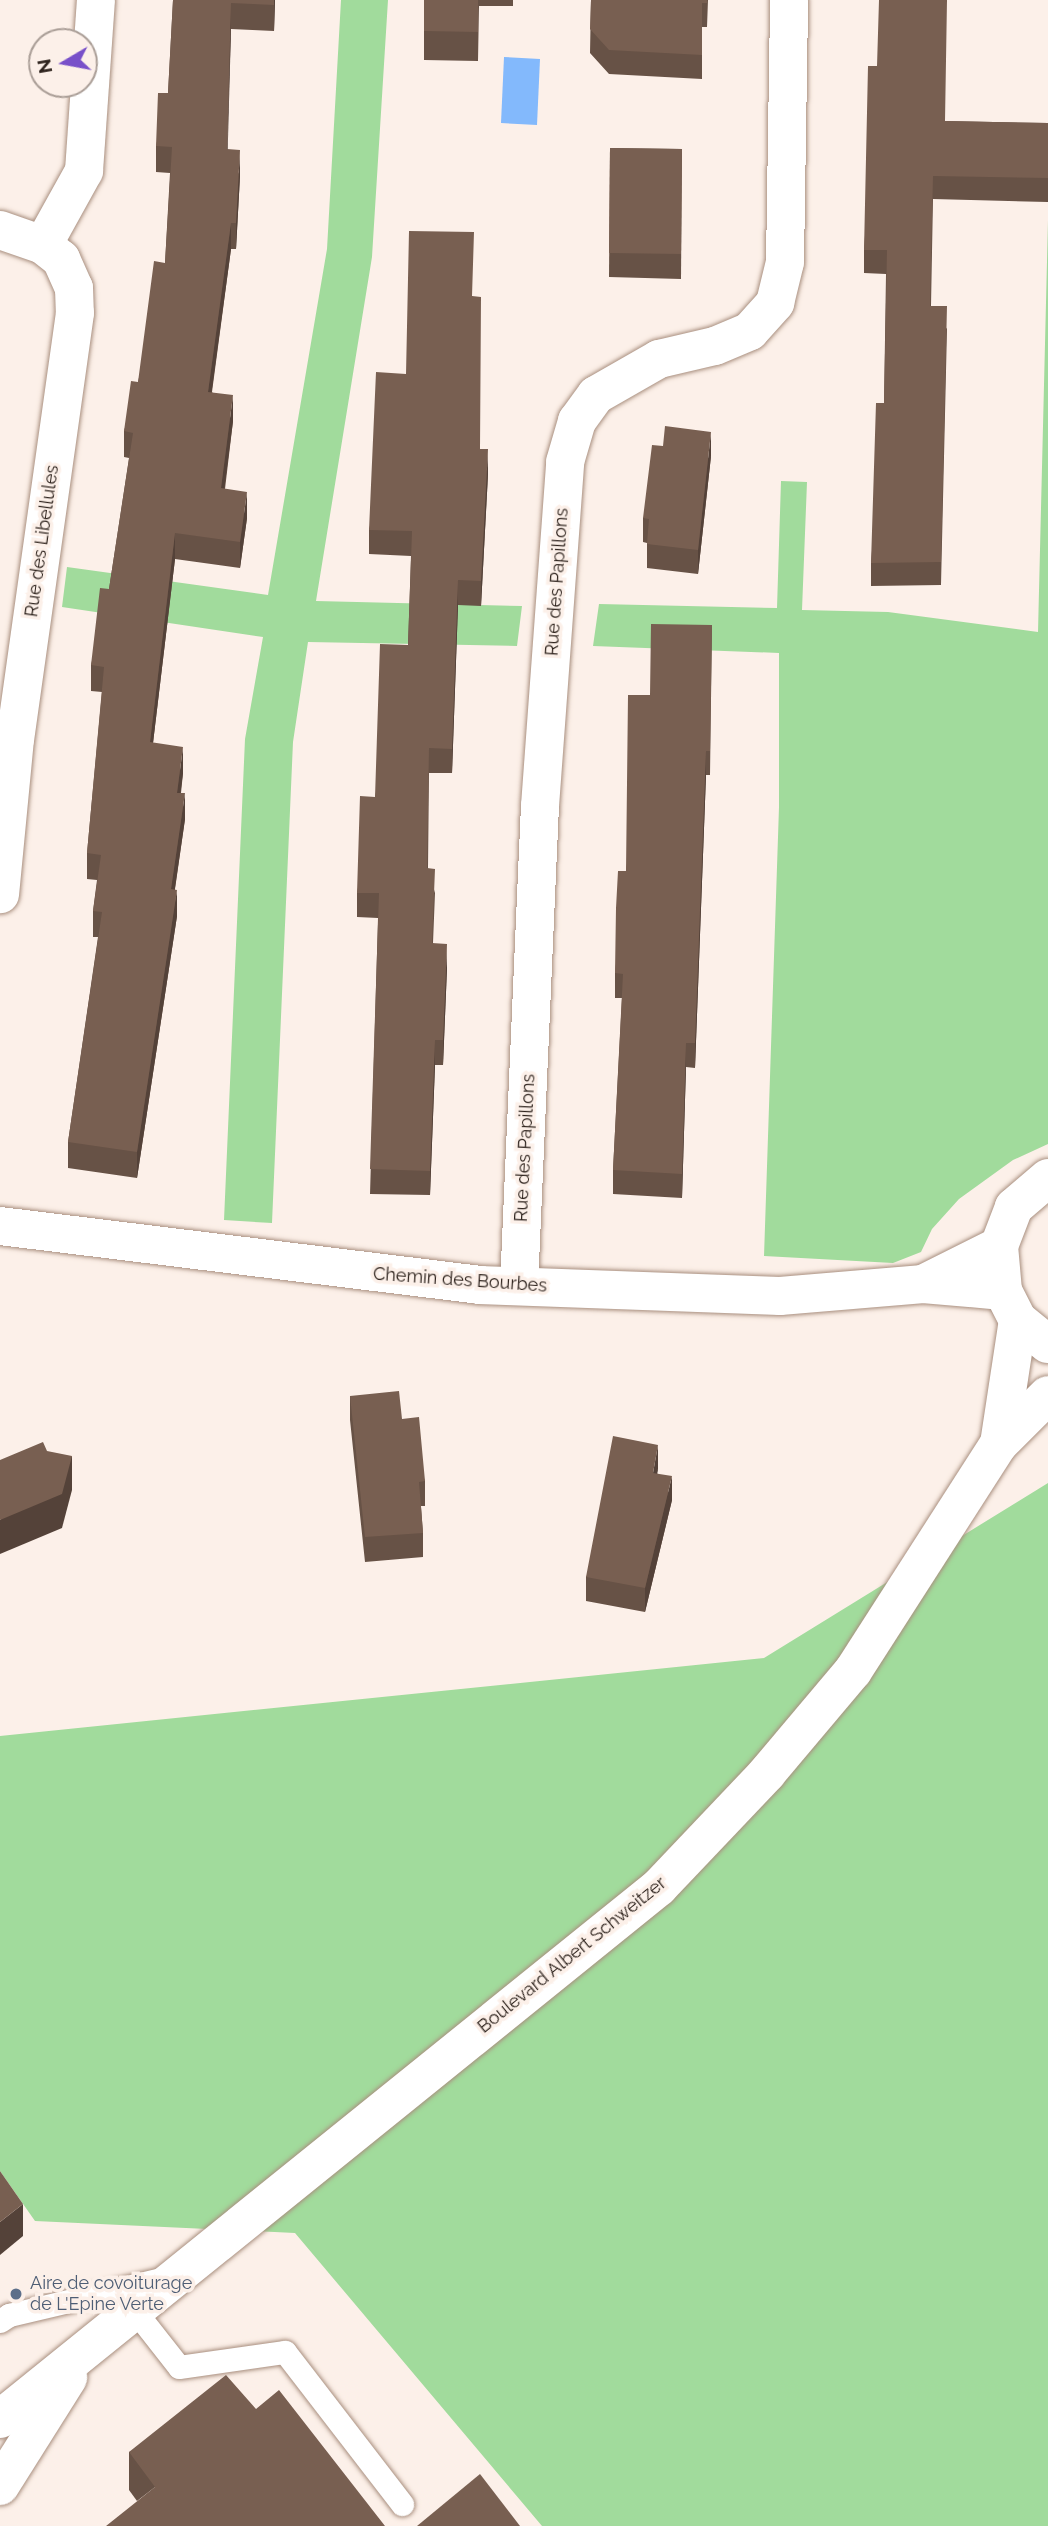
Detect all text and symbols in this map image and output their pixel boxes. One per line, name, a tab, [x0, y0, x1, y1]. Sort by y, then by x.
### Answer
north arrow	[28, 28, 98, 98]
text: N	[32, 57, 56, 75]
street label: Rue des Libellules	[21, 464, 63, 618]
street label: Rue des Papillons	[541, 507, 573, 657]
street label: Rue des Papillons	[510, 1073, 540, 1223]
street label: Chemin des Bourbes	[372, 1263, 548, 1297]
street label: Boulevard Albert Schweitzer	[473, 1872, 671, 2038]
place label: Aire de covoiturage de L'Epine Verte	[30, 2273, 192, 2316]
marker: Aire de covoiturage de L'Epine Verte	[8, 2286, 24, 2302]

